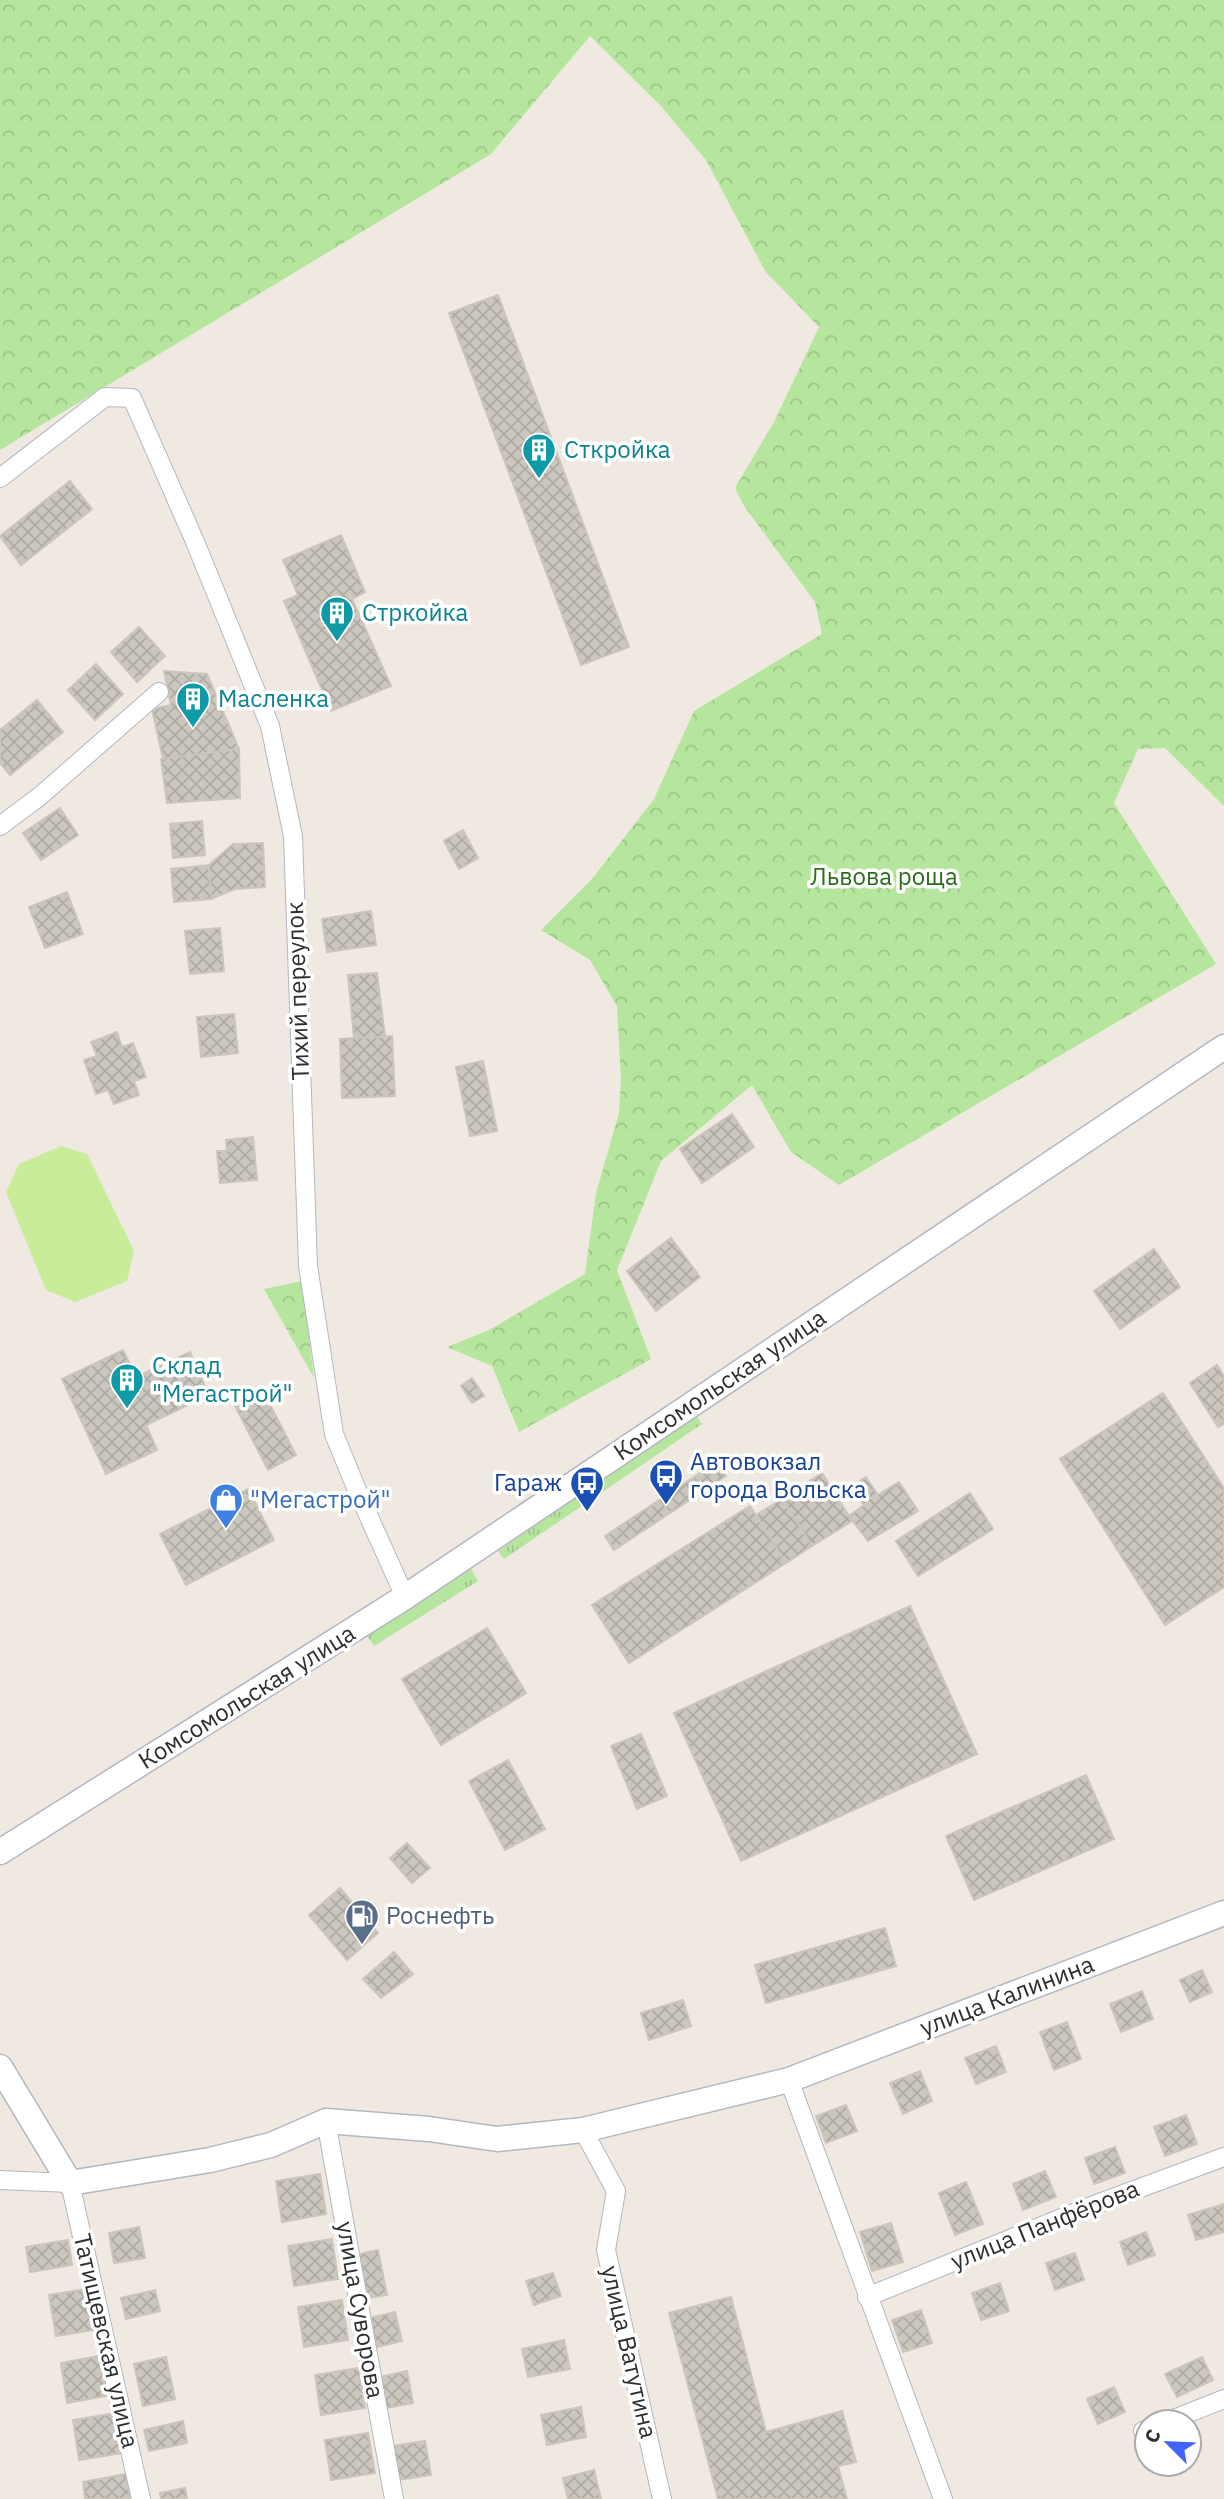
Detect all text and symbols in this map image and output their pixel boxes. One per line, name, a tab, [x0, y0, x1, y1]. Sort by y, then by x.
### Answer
building icon: Сткройка	[520, 431, 558, 480]
place label: Сткройка	[564, 433, 671, 465]
building icon: Стркойка	[318, 594, 356, 643]
place label: Стркойка	[362, 596, 468, 628]
building icon: Масленка	[174, 680, 212, 729]
place label: Масленка	[218, 682, 329, 714]
park label: Львова роща	[810, 860, 958, 892]
street label: Тихий переулок	[278, 901, 316, 1081]
street label: Комсомольская улица	[607, 1301, 832, 1467]
place label: Склад "Мегастрой"	[152, 1349, 293, 1409]
building icon: Склад "Мегастрой"	[108, 1361, 146, 1410]
place label: Автовокзал города Вольска	[690, 1445, 867, 1505]
bus stop icon: Автовокзал города Вольска	[647, 1457, 685, 1506]
bus stop icon: Гараж	[568, 1464, 606, 1513]
place label: Гараж	[494, 1466, 562, 1498]
shop icon: "Мегастрой"	[207, 1481, 245, 1530]
place label: "Мегастрой"	[250, 1483, 391, 1515]
street label: Комсомольская улица	[132, 1616, 361, 1776]
fuel station icon: Роснефть	[343, 1897, 381, 1946]
place label: Роснефть	[386, 1899, 494, 1931]
street label: улица Калинина	[915, 1947, 1098, 2043]
street label: улица Панфёрова	[946, 2172, 1144, 2276]
street label: улица Суворова	[330, 2219, 392, 2401]
street label: Татищевская улица	[67, 2230, 147, 2451]
street label: улица Ватутина	[595, 2262, 665, 2441]
north arrow	[1133, 2408, 1203, 2478]
text: С	[1139, 2426, 1166, 2447]

